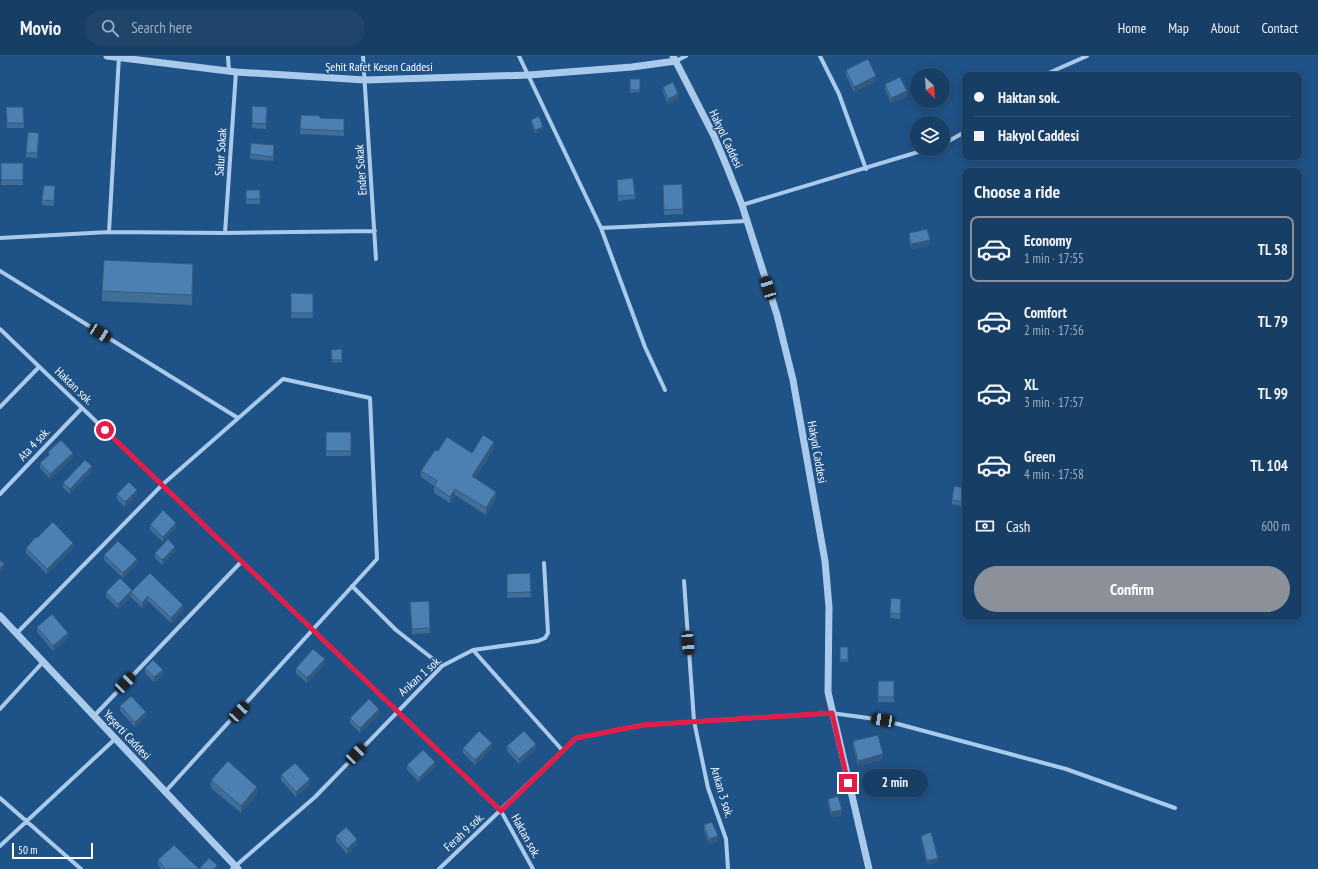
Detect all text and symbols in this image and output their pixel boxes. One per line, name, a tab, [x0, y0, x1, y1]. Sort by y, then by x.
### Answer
search box	[85, 10, 365, 46]
text: Movio	[20, 16, 61, 40]
icon: search	[99, 17, 121, 39]
text: Search here	[131, 18, 192, 37]
text: Home	[1118, 19, 1146, 37]
text: Map	[1168, 19, 1189, 37]
text: About	[1211, 19, 1240, 37]
text: Contact	[1262, 19, 1298, 37]
street label: Şehit Rafet Kesen Caddesi	[325, 59, 433, 74]
north arrow	[910, 68, 950, 108]
map controls	[910, 68, 950, 156]
text: Haktan sok.	[998, 88, 1060, 107]
street label: Hakyol Caddesi	[706, 107, 747, 171]
button: layers	[910, 116, 950, 156]
text: Hakyol Caddesi	[998, 126, 1079, 145]
street label: Salur Sokak	[211, 127, 230, 177]
street label: Ender Sokak	[351, 144, 370, 196]
text: Choose a ride	[974, 180, 1060, 203]
icon: car	[976, 231, 1012, 267]
text: Economy	[1024, 231, 1072, 250]
text: TL 58	[1258, 240, 1288, 259]
text: 1 min · 17:55	[1024, 250, 1084, 267]
car	[759, 275, 777, 301]
icon: car	[976, 303, 1012, 339]
text: Comfort	[1024, 303, 1067, 322]
text: TL 79	[1258, 312, 1288, 331]
car	[87, 322, 113, 344]
text: 2 min · 17:56	[1024, 322, 1084, 339]
street label: Haktan sok.	[52, 364, 97, 408]
icon: car	[976, 375, 1012, 411]
text: XL	[1024, 375, 1038, 394]
text: TL 99	[1258, 384, 1288, 403]
text: 3 min · 17:57	[1024, 394, 1084, 411]
street label: Hakyol Caddesi	[805, 420, 830, 484]
route start	[96, 421, 114, 439]
street label: Ata 4 sok.	[14, 424, 53, 463]
icon: car	[976, 447, 1012, 483]
text: Green	[1024, 447, 1056, 466]
text: TL 104	[1251, 456, 1288, 475]
text: 4 min · 17:58	[1024, 466, 1084, 483]
icon: cash	[974, 515, 996, 537]
text: Cash	[1006, 517, 1030, 536]
text: 600 m	[1261, 518, 1290, 535]
button: Confirm	[974, 566, 1290, 612]
car	[681, 631, 695, 655]
street label: Arıkan 1 sok.	[395, 652, 444, 699]
car	[112, 670, 138, 696]
car	[226, 699, 252, 725]
street label: Yeşerti Caddesi	[100, 707, 154, 763]
car	[870, 712, 896, 728]
car	[343, 741, 369, 767]
street label: Arıkan 3 sok.	[708, 764, 737, 819]
callout: 2 min	[862, 769, 928, 797]
route end	[839, 774, 857, 792]
text: 2 min	[882, 774, 908, 791]
street label: Ferah 9 sok.	[440, 809, 487, 854]
street label: Haktan sok.	[508, 811, 545, 860]
scale bar	[12, 841, 93, 860]
text: 50 m	[18, 843, 37, 857]

